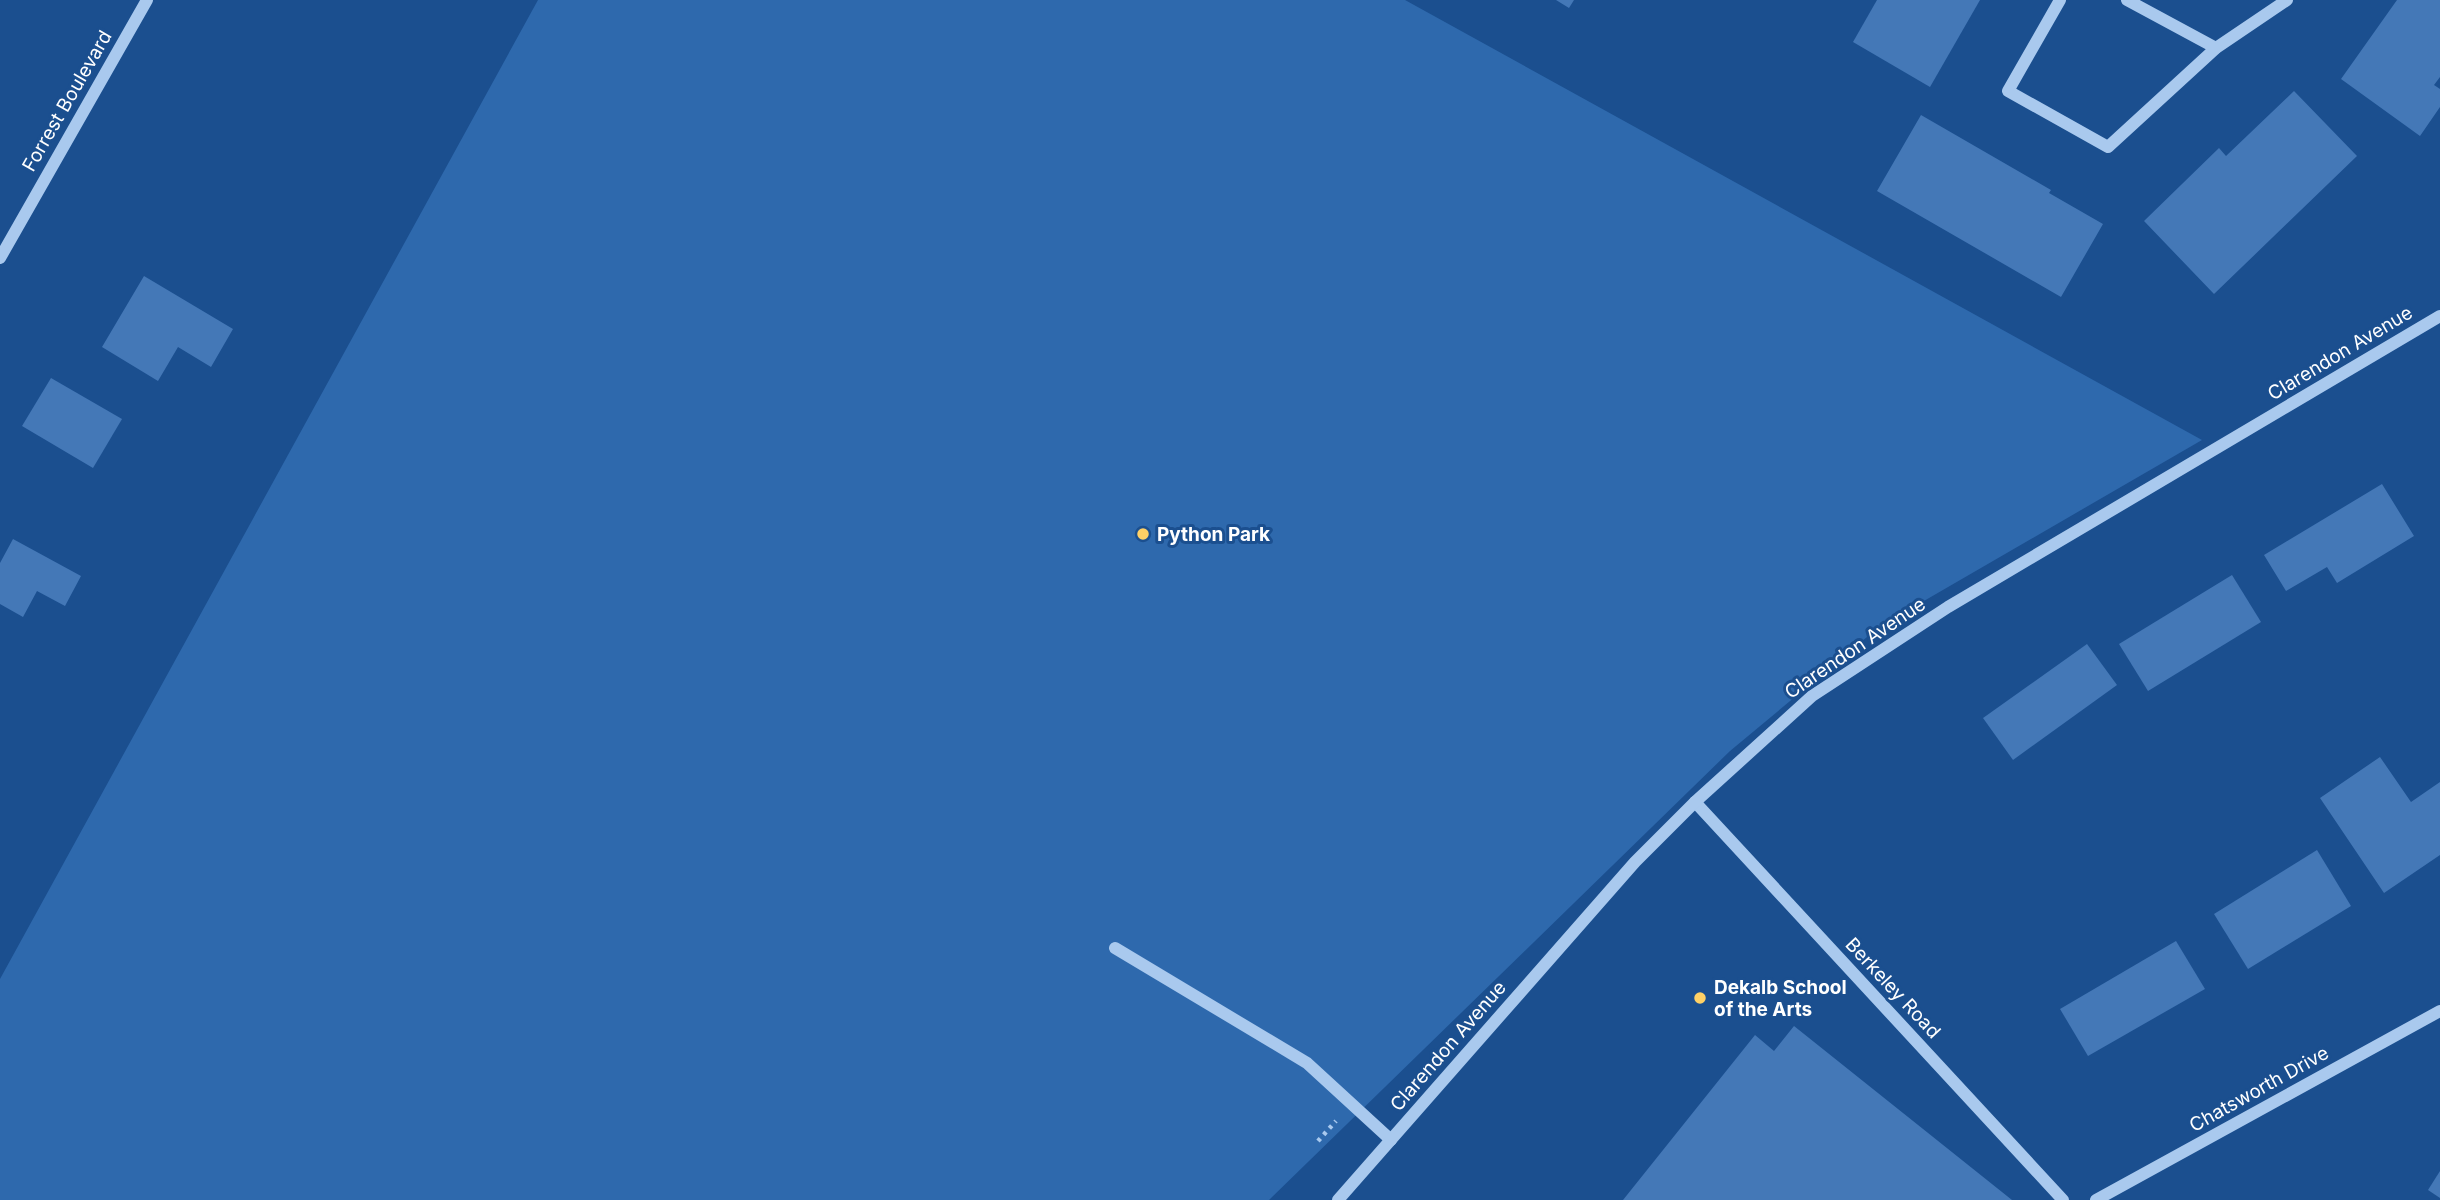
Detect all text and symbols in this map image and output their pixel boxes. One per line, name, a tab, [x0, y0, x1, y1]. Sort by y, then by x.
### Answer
street label: Forrest Boulevard	[17, 26, 117, 176]
street label: Clarendon Avenue	[2264, 301, 2416, 405]
place label: Python Park	[1157, 523, 1270, 546]
marker: Python Park	[1135, 526, 1151, 542]
street label: Clarendon Avenue	[1780, 592, 1930, 704]
street label: Berkeley Road	[1841, 933, 1945, 1043]
street label: Clarendon Avenue	[1385, 976, 1511, 1116]
place label: Dekalb School of the Arts	[1714, 976, 1847, 1021]
marker: Dekalb School of the Arts	[1692, 990, 1708, 1006]
street label: Chatsworth Drive	[2185, 1041, 2333, 1137]

